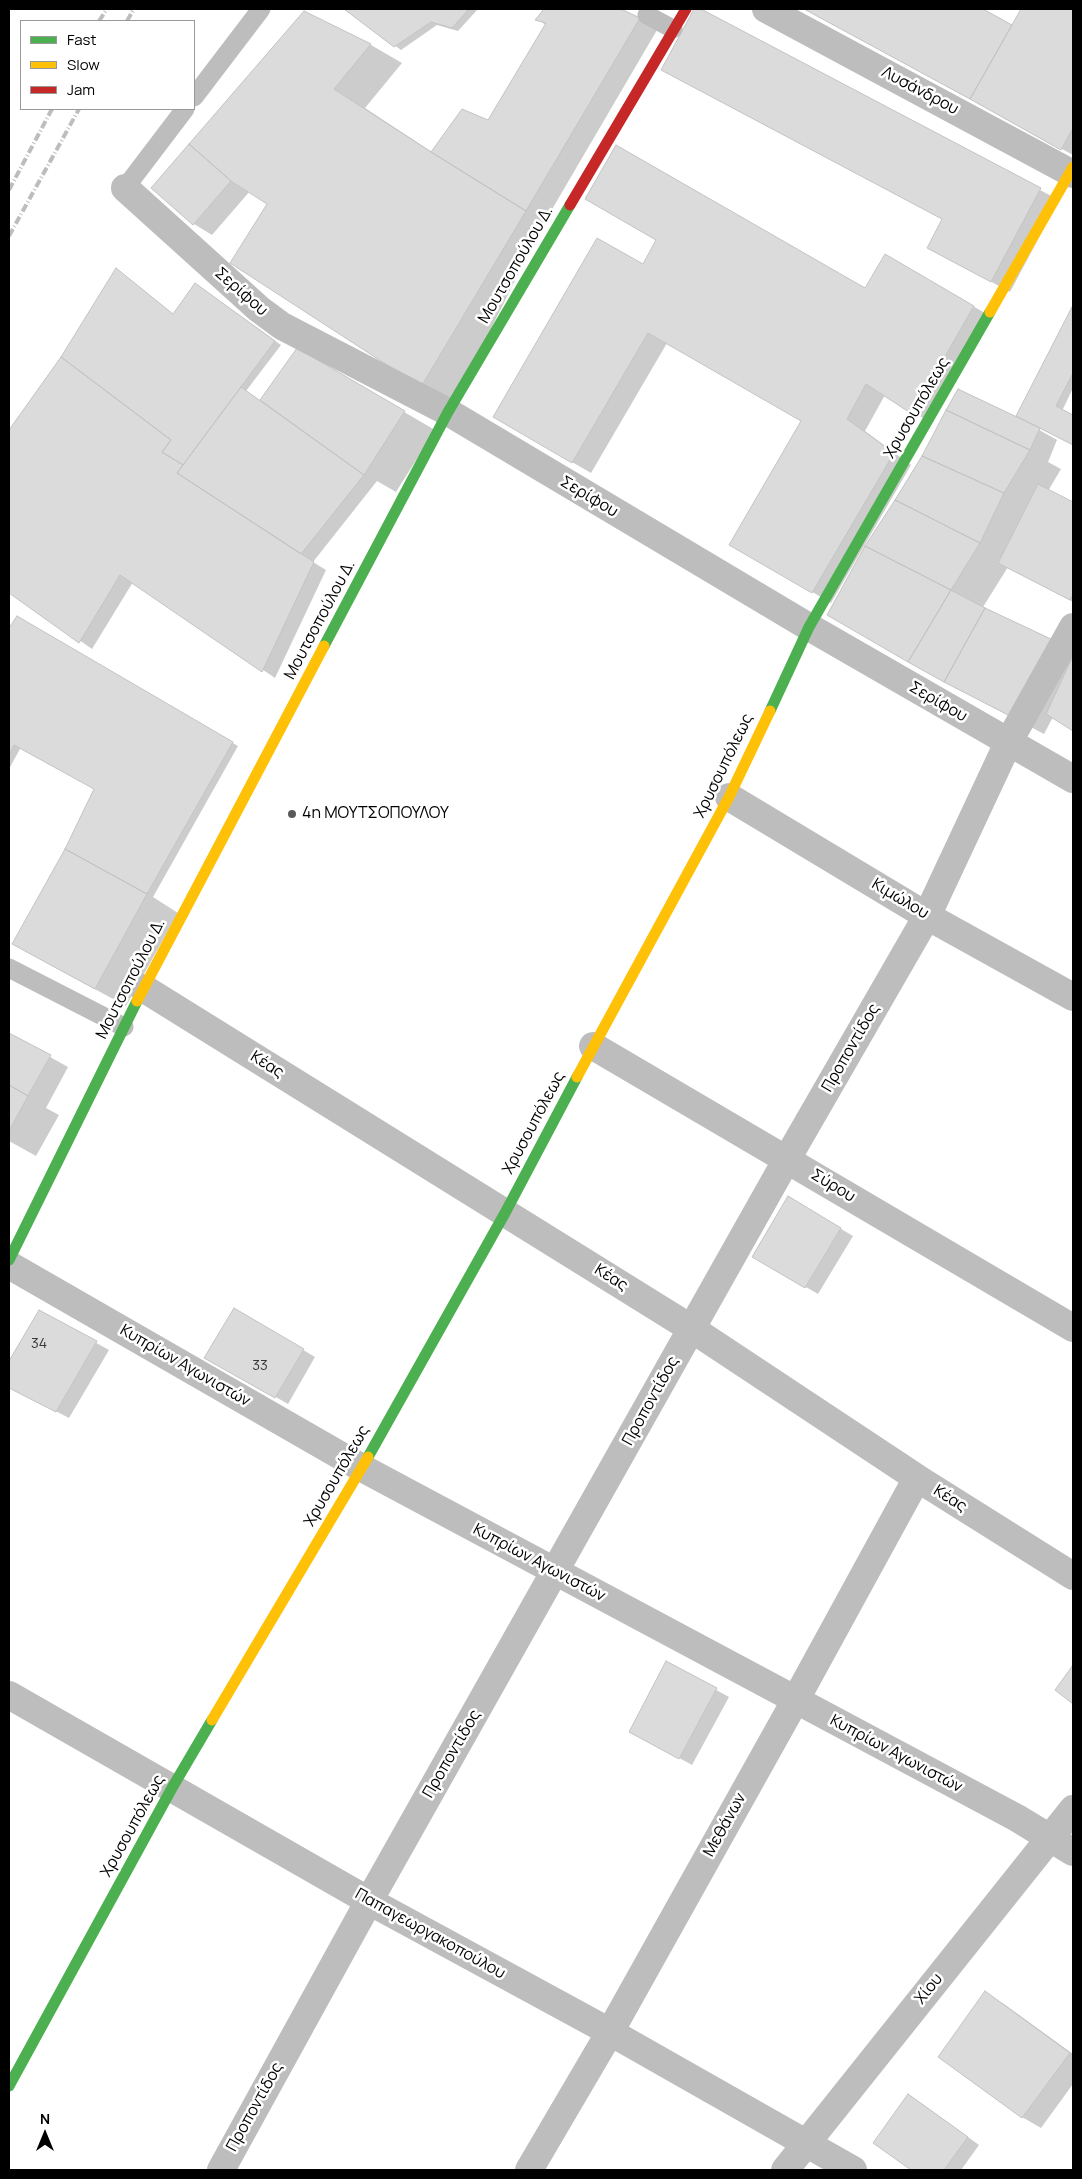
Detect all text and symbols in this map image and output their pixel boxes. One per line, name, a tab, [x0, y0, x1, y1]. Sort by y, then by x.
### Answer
legend	[20, 20, 195, 110]
text: Fast	[67, 29, 96, 50]
text: Slow	[67, 54, 100, 75]
street label: Λυσάνδρου	[878, 63, 962, 119]
text: Jam	[67, 79, 95, 100]
street label: Μουτσοπούλου Δ.	[475, 203, 557, 327]
street label: Σερίφου	[211, 264, 271, 320]
street label: Χρυσουπόλεως	[880, 354, 954, 462]
street label: Σερίφου	[557, 472, 621, 522]
street label: Μουτσοπούλου Δ.	[280, 557, 360, 683]
street label: Σερίφου	[906, 678, 970, 726]
street label: Χρυσουπόλεως	[690, 711, 758, 821]
place label: 4η ΜΟΥΤΣΟΠΟΥΛΟΥ	[302, 804, 449, 824]
marker: 4η ΜΟΥΤΣΟΠΟΥΛΟΥ	[286, 808, 298, 820]
street label: Κιμώλου	[868, 875, 932, 923]
street label: Μουτσοπούλου Δ.	[92, 916, 170, 1042]
street label: Προποντίδος	[818, 1000, 884, 1096]
street label: Κέας	[247, 1047, 287, 1083]
street label: Χρυσουπόλεως	[499, 1068, 569, 1178]
street label: Σύρου	[807, 1165, 859, 1207]
street label: Κέας	[591, 1260, 631, 1296]
street label: Κυπρίων Αγωνιστών	[116, 1321, 254, 1411]
house number: 34	[31, 1336, 47, 1352]
street label: Προποντίδος	[619, 1353, 683, 1449]
house number: 33	[252, 1358, 268, 1374]
street label: Χρυσουπόλεως	[300, 1422, 374, 1530]
street label: Κέας	[930, 1481, 970, 1517]
street label: Κυπρίων Αγωνιστών	[470, 1520, 608, 1606]
street label: Προποντίδος	[419, 1706, 485, 1802]
street label: Κυπρίων Αγωνιστών	[827, 1711, 965, 1797]
street label: Χρυσουπόλεως	[97, 1772, 169, 1880]
street label: Μεθάνων	[700, 1790, 750, 1860]
street label: Παπαγεωργακοπούλου	[351, 1885, 509, 1983]
street label: Χίου	[911, 1970, 947, 2008]
street label: Προποντίδος	[223, 2059, 287, 2155]
north arrow	[20, 2109, 70, 2159]
text: N	[40, 2109, 50, 2128]

